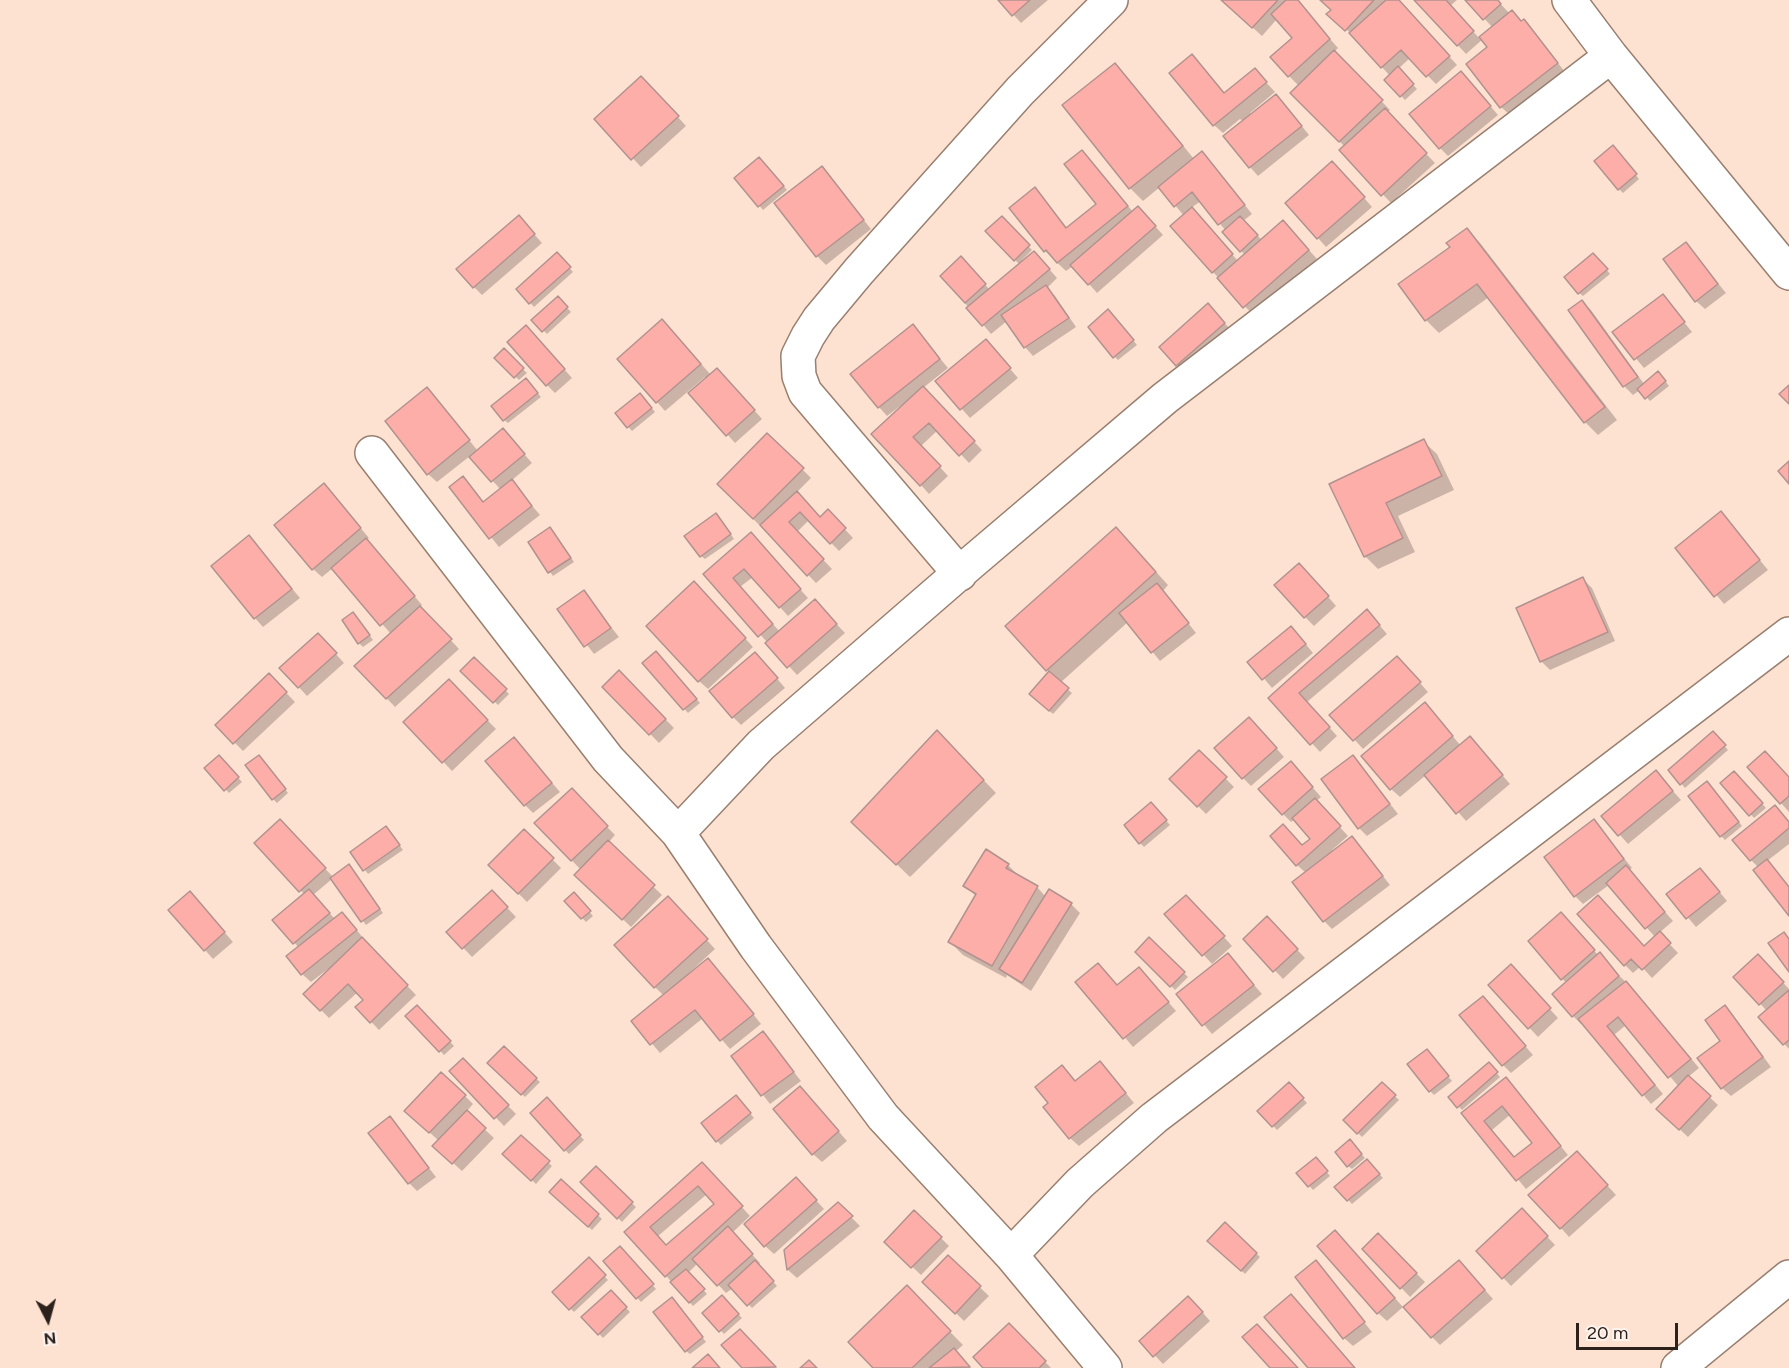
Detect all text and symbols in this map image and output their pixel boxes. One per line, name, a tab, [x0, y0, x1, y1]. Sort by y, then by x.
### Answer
north arrow	[18, 1290, 78, 1350]
scale bar	[1579, 1311, 1681, 1349]
text: 20 m	[1587, 1322, 1628, 1344]
text: N	[43, 1328, 57, 1348]

